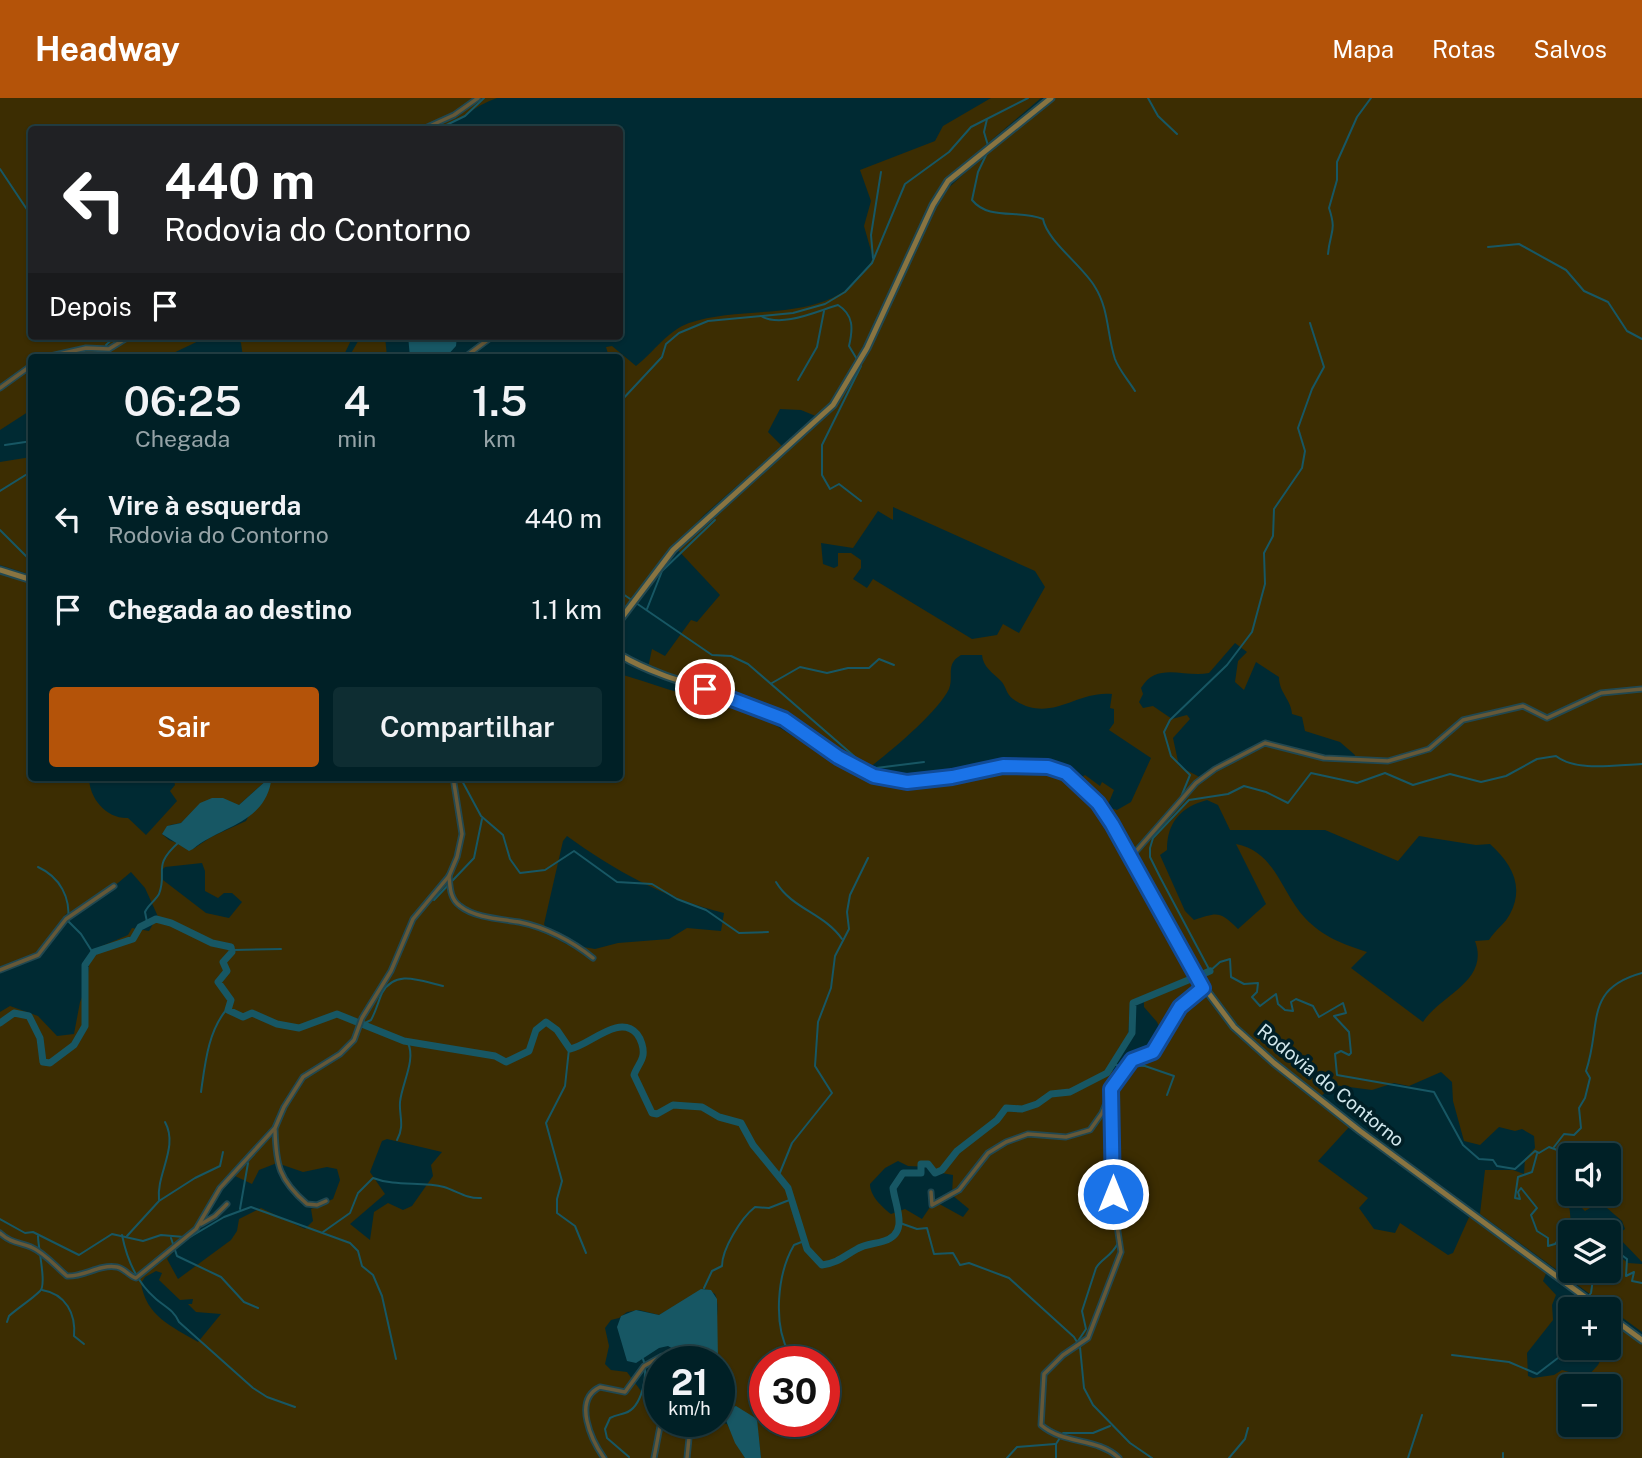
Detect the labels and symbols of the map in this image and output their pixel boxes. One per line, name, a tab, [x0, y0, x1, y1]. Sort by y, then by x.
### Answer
pin	[675, 659, 735, 719]
street label: Rodovia do Contorno	[1253, 1019, 1409, 1151]
position arrow	[1076, 1157, 1150, 1231]
speed limit sign: 30	[749, 1346, 840, 1437]

